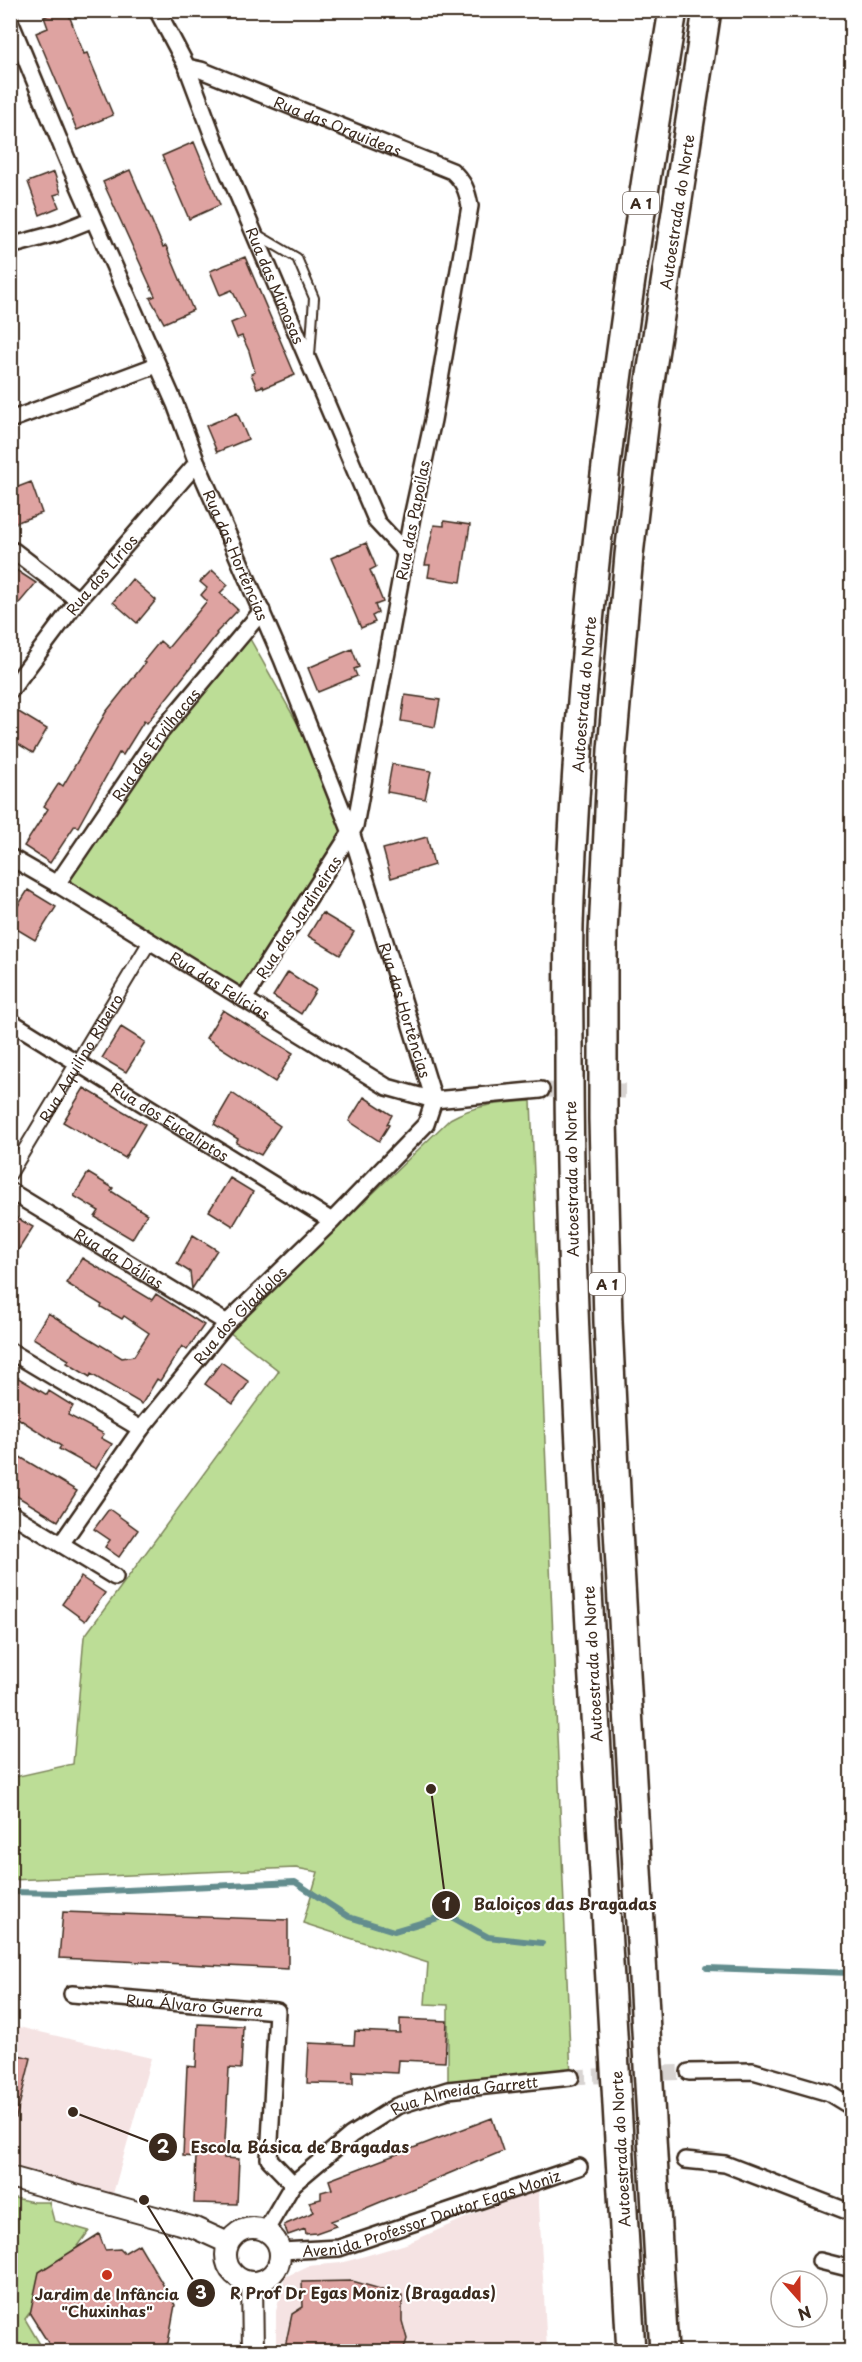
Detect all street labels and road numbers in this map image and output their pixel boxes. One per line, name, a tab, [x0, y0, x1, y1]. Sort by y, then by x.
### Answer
street label: Rua das Orquideas	[271, 89, 405, 161]
street label: Autoestrada do Norte	[653, 133, 699, 291]
road number: A 1	[623, 192, 659, 214]
street label: Rua das Mimosas	[241, 223, 311, 347]
street label: Rua das Papoilas	[389, 458, 435, 582]
street label: Rua das Hortências	[198, 486, 275, 624]
street label: Rua dos Lírios	[59, 528, 142, 620]
street label: Autoestrada do Norte	[565, 615, 601, 773]
street label: Rua das Ervilhacas	[105, 682, 205, 805]
street label: Rua das Jardineiras	[250, 851, 346, 983]
street label: Rua das Hortências	[374, 939, 438, 1080]
street label: Rua das Felícias	[166, 945, 275, 1024]
street label: Rua Aquilino Ribeiro	[32, 989, 128, 1126]
street label: Rua dos Eucaliptos	[107, 1075, 234, 1166]
street label: Autoestrada do Norte	[558, 1101, 584, 1257]
street label: Rua da Dálias	[70, 1222, 168, 1294]
street label: Rua dos Gladíolos	[187, 1260, 291, 1369]
road number: A 1	[589, 1273, 625, 1295]
street label: Autoestrada do Norte	[576, 1585, 608, 1743]
street label: Rua Álvaro Guerra	[125, 1987, 265, 2021]
street label: Rua Almeida Garrett	[385, 2069, 539, 2120]
street label: Autoestrada do Norte	[604, 2070, 636, 2228]
street label: Avenida Professor Doutor Egas Moniz	[302, 2163, 563, 2261]

